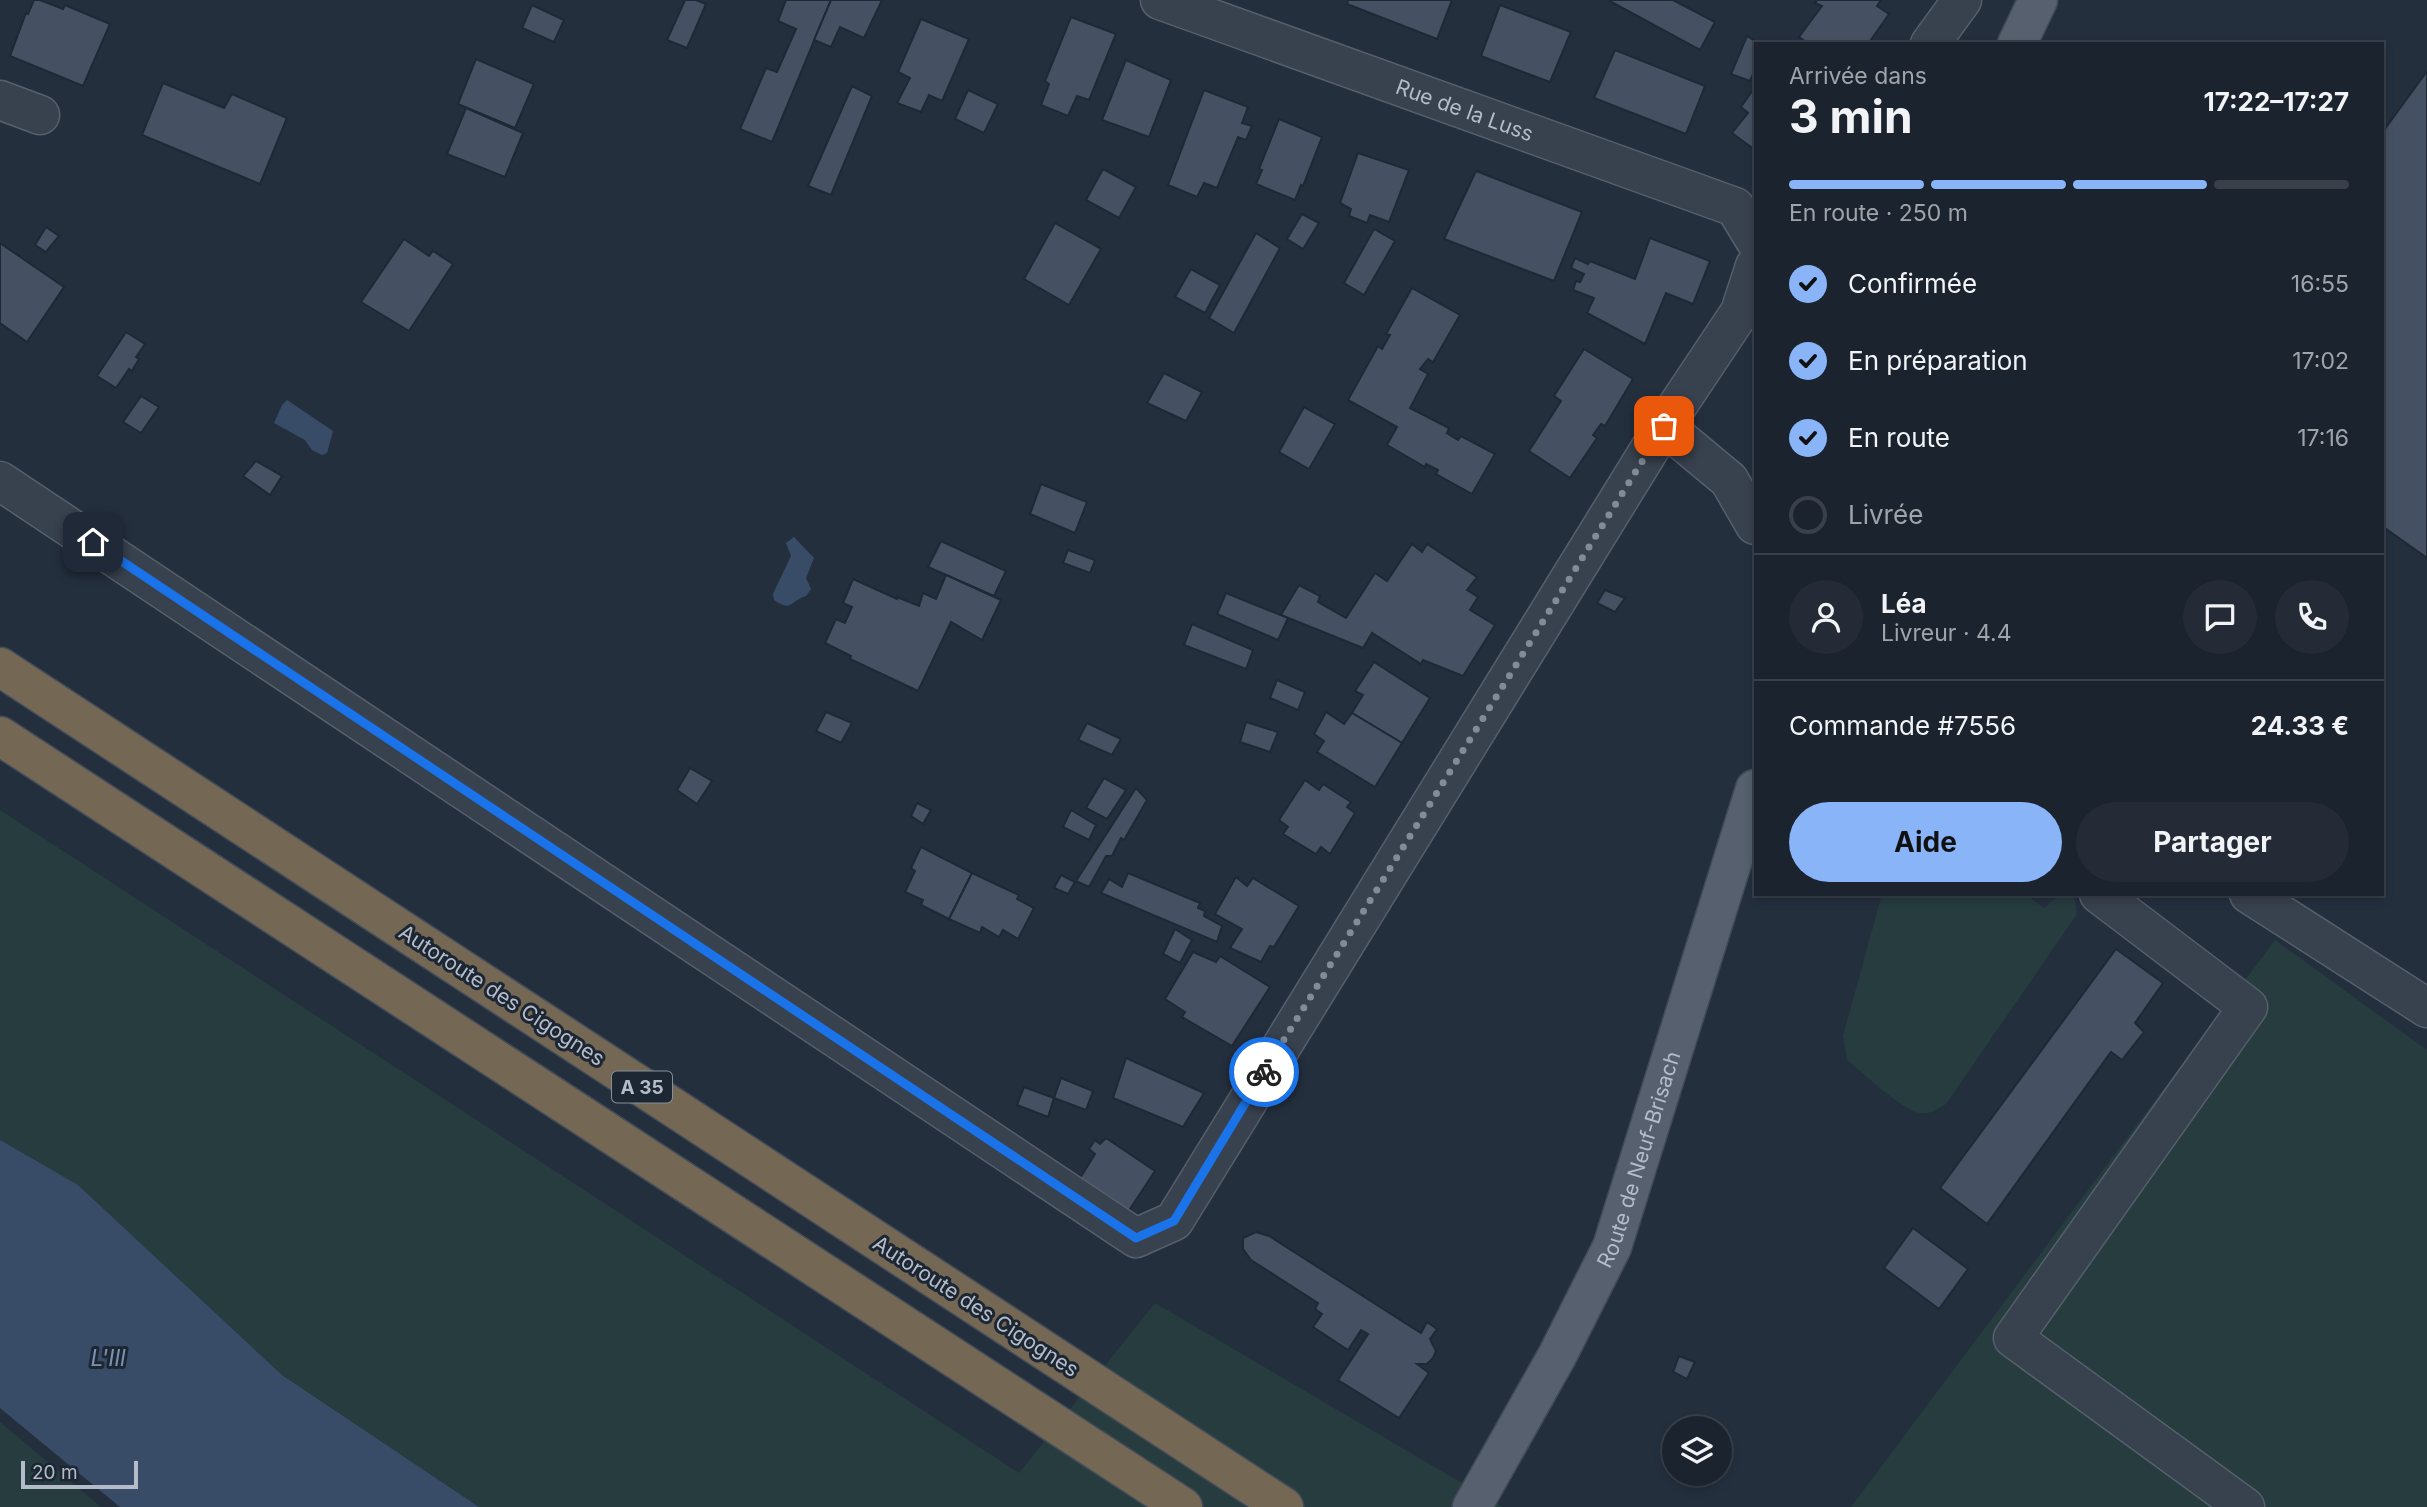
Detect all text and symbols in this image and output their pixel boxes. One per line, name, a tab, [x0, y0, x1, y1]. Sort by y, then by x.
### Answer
text: Arrivée dans	[1789, 62, 1927, 90]
street label: Rue de la Luss	[1393, 74, 1537, 146]
text: 17:22–17:27	[2203, 86, 2349, 117]
text: 3 min	[1789, 88, 1913, 144]
text: En route · 250 m	[1789, 199, 1968, 227]
icon: check	[1789, 265, 1827, 303]
text: Confirmée	[1848, 268, 1977, 299]
text: 16:55	[2291, 270, 2349, 298]
icon: check	[1789, 342, 1827, 380]
text: En préparation	[1848, 345, 2028, 376]
text: 17:02	[2292, 347, 2349, 375]
pin	[1634, 396, 1694, 456]
icon: bag	[1645, 407, 1683, 445]
icon: check	[1789, 419, 1827, 457]
text: En route	[1848, 422, 1950, 453]
text: 17:16	[2297, 424, 2349, 452]
text: Livrée	[1848, 499, 1923, 530]
pin	[63, 512, 123, 572]
icon: home	[74, 523, 112, 561]
button: person	[1789, 580, 1863, 654]
button: chat	[2183, 580, 2257, 654]
button: phone	[2275, 580, 2349, 654]
text: Léa	[1881, 588, 1927, 619]
text: Livreur · 4.4	[1881, 619, 2012, 647]
text: Commande #7556	[1789, 710, 2016, 741]
text: 24.33 €	[2251, 710, 2349, 741]
button: Aide	[1789, 802, 2062, 882]
button: Partager	[2076, 802, 2349, 882]
street label: Autoroute des Cigognes	[394, 919, 610, 1071]
courier	[1229, 1037, 1299, 1107]
street label: Route de Neuf-Brisach	[1591, 1048, 1685, 1272]
icon: bike	[1245, 1053, 1283, 1091]
road number: A 35	[612, 1072, 672, 1102]
street label: Autoroute des Cigognes	[868, 1230, 1084, 1382]
water label: L'Ill	[90, 1344, 126, 1372]
map controls	[1662, 1416, 1732, 1486]
button: layers	[1662, 1416, 1732, 1486]
scale bar	[21, 1458, 138, 1490]
text: 20 m	[32, 1461, 78, 1484]

